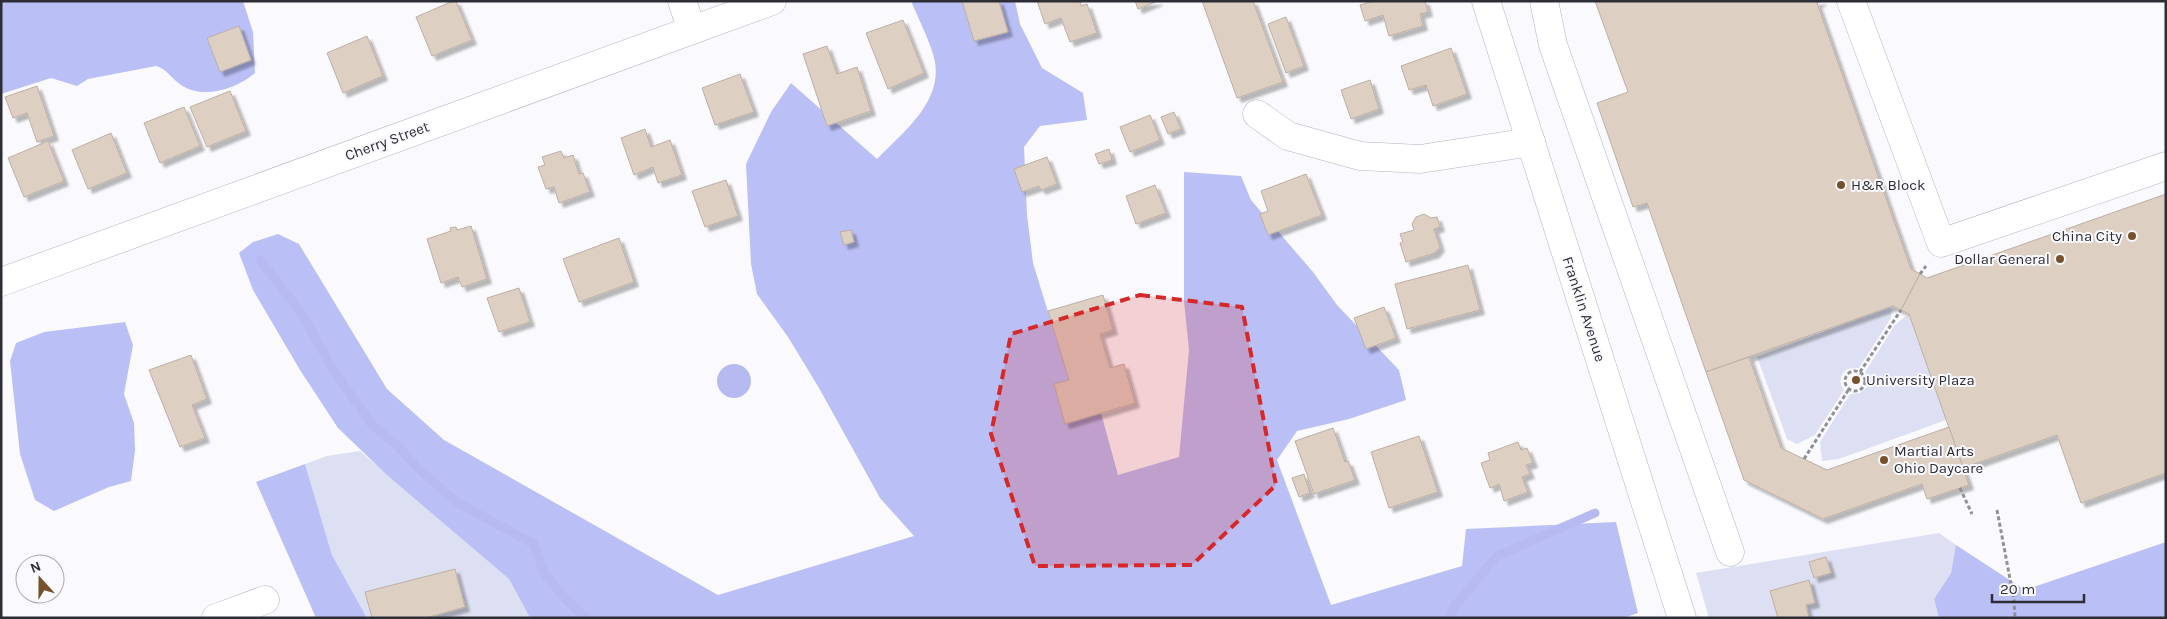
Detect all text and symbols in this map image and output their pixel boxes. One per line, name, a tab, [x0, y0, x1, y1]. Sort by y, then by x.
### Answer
street label: Cherry Street	[342, 117, 432, 165]
place label: H&R Block	[1851, 176, 1925, 194]
marker: H&R Block	[1835, 179, 1847, 191]
place label: China City	[2052, 227, 2122, 245]
marker: China City	[2126, 230, 2138, 242]
place label: Dollar General	[1954, 250, 2050, 268]
marker: Dollar General	[2054, 253, 2066, 265]
street label: Franklin Avenue	[1558, 254, 1610, 364]
place label: University Plaza	[1866, 371, 1975, 389]
marker: University Plaza	[1850, 374, 1862, 386]
place label: Martial Arts Ohio Daycare	[1894, 442, 1983, 477]
marker: Martial Arts Ohio Daycare	[1878, 454, 1890, 466]
north arrow	[15, 554, 65, 604]
text: N	[28, 558, 43, 577]
scale bar	[1992, 572, 2084, 604]
text: 20 m	[2000, 580, 2035, 598]

